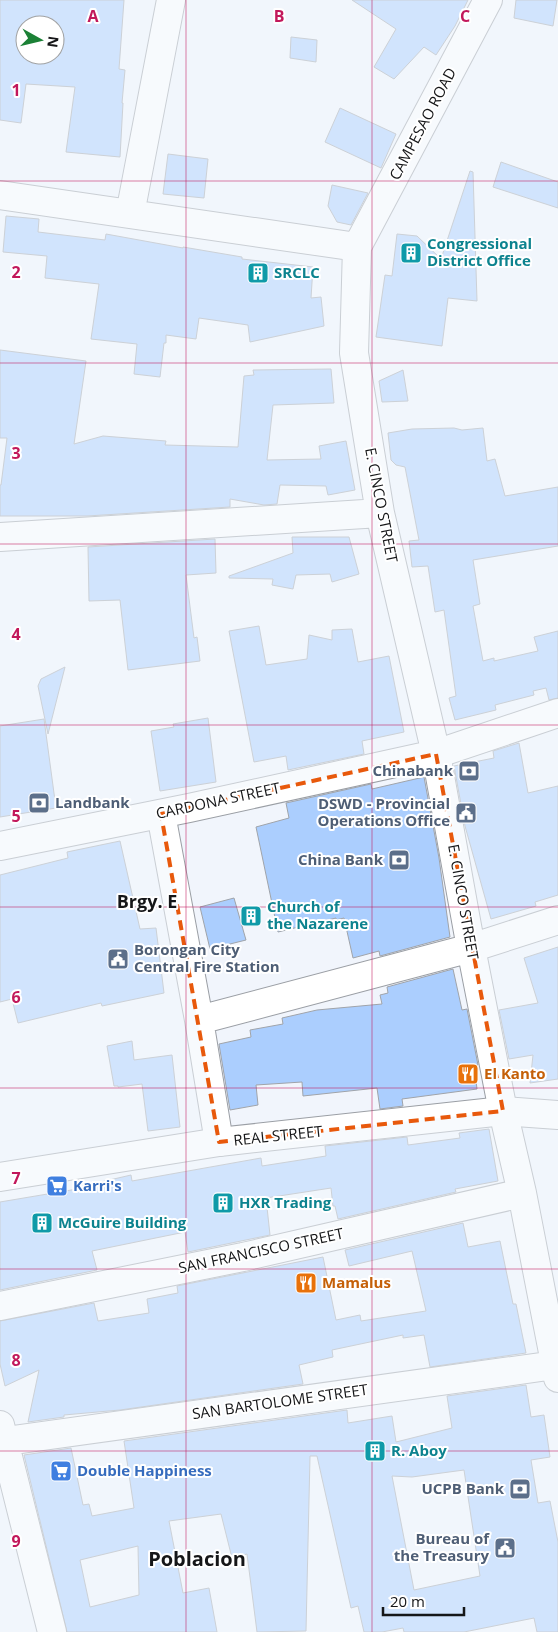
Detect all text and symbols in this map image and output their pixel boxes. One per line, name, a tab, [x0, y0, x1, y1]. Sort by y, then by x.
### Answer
text: A	[87, 5, 99, 27]
text: B	[274, 5, 284, 27]
text: C	[460, 5, 470, 27]
north arrow	[15, 15, 65, 65]
text: N	[43, 35, 64, 49]
street label: CAMPESAO ROAD	[384, 64, 460, 183]
text: 1	[11, 79, 21, 101]
place label: Congressional District Office	[427, 233, 532, 270]
building icon: Congressional District Office	[399, 241, 423, 265]
text: 2	[11, 261, 21, 283]
building icon: SRCLC	[246, 261, 270, 285]
place label: SRCLC	[274, 262, 320, 282]
text: 3	[11, 442, 21, 464]
street label: E. CINCO STREET	[361, 446, 403, 565]
text: 4	[11, 623, 21, 645]
bank icon: Chinabank	[457, 759, 481, 783]
place label: Chinabank	[372, 760, 454, 780]
street label: CARDONA STREET	[154, 777, 282, 823]
bank icon: Landbank	[27, 791, 51, 815]
place label: Landbank	[55, 792, 130, 812]
place label: DSWD - Provincial Operations Office	[318, 793, 450, 830]
public building icon: DSWD - Provincial Operations Office	[454, 801, 478, 825]
text: 5	[11, 805, 21, 827]
street label: E. CINCO STREET	[444, 843, 484, 962]
bank icon: China Bank	[387, 848, 411, 872]
place label: China Bank	[298, 849, 384, 869]
district label: Brgy. E	[117, 889, 177, 913]
place label: Church of the Nazarene	[267, 896, 368, 933]
building icon: Church of the Nazarene	[239, 904, 263, 928]
place label: Borongan City Central Fire Station	[134, 939, 280, 976]
public building icon: Borongan City Central Fire Station	[106, 947, 130, 971]
text: 6	[11, 986, 21, 1008]
restaurant icon: El Kanto	[456, 1062, 480, 1086]
place label: El Kanto	[484, 1063, 546, 1083]
street label: REAL STREET	[232, 1120, 324, 1150]
text: 7	[11, 1167, 21, 1189]
supermarket icon: Karri's	[45, 1174, 69, 1198]
place label: Karri's	[73, 1175, 122, 1195]
building icon: HXR Trading	[211, 1191, 235, 1215]
place label: HXR Trading	[239, 1192, 332, 1212]
building icon: McGuire Building	[30, 1211, 54, 1235]
place label: McGuire Building	[58, 1212, 187, 1232]
street label: SAN FRANCISCO STREET	[176, 1223, 346, 1277]
restaurant icon: Mamalus	[294, 1271, 318, 1295]
place label: Mamalus	[322, 1272, 391, 1292]
text: 8	[11, 1349, 21, 1371]
street label: SAN BARTOLOME STREET	[191, 1379, 370, 1423]
building icon: R. Aboy	[363, 1439, 387, 1463]
place label: R. Aboy	[391, 1440, 447, 1460]
supermarket icon: Double Happiness	[49, 1459, 73, 1483]
place label: Double Happiness	[77, 1460, 212, 1480]
bank icon: UCPB Bank	[508, 1477, 532, 1501]
place label: UCPB Bank	[421, 1478, 505, 1498]
place label: Bureau of the Treasury	[394, 1528, 490, 1565]
text: 9	[11, 1530, 21, 1552]
public building icon: Bureau of the Treasury	[493, 1536, 517, 1560]
district label: Poblacion	[148, 1545, 246, 1572]
scale bar	[383, 1584, 464, 1616]
text: 20 m	[390, 1591, 425, 1611]

